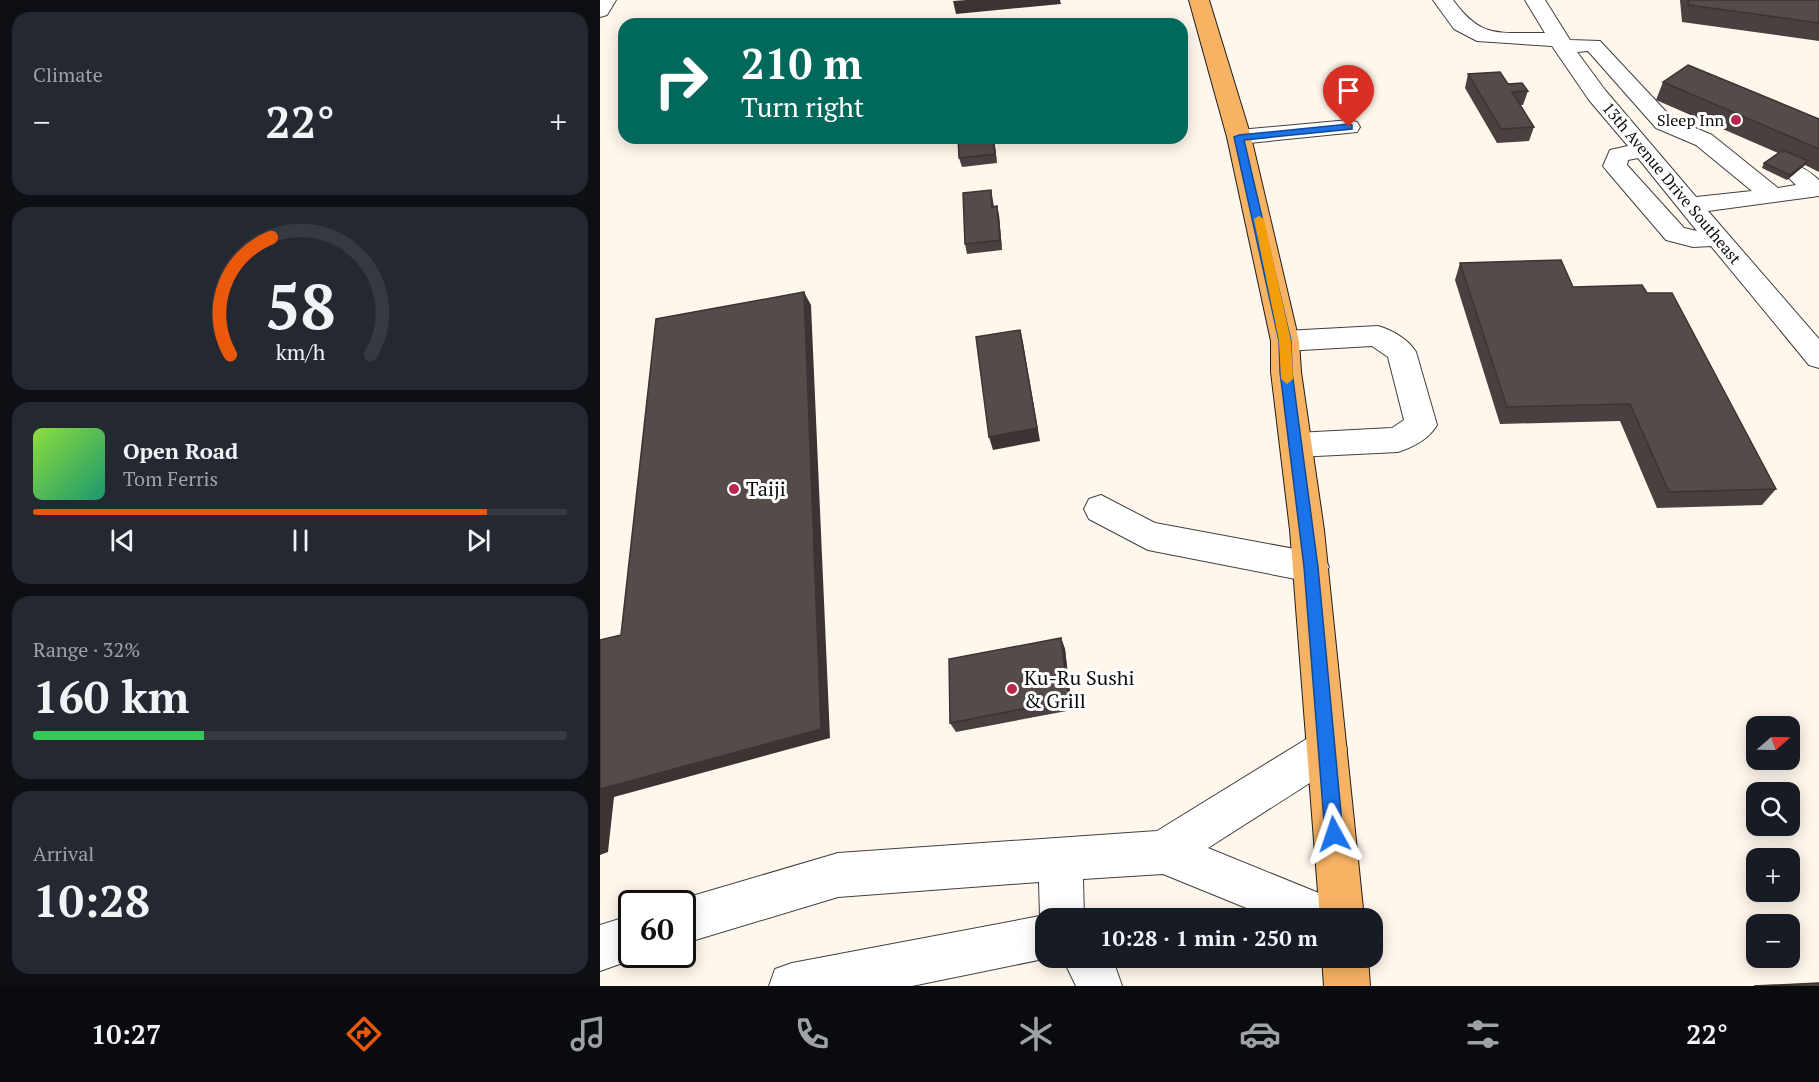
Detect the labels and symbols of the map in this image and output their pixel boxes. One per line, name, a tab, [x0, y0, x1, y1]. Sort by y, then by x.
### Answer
pin	[1323, 65, 1374, 127]
street label: 13th Avenue Drive Southeast	[1598, 97, 1746, 269]
place label: Sleep Inn	[1657, 109, 1724, 131]
marker: Sleep Inn	[1729, 113, 1743, 127]
place label: Taiji	[746, 475, 786, 502]
marker: Taiji	[727, 482, 741, 496]
place label: Ku-Ru Sushi & Grill	[1024, 664, 1135, 714]
marker: Ku-Ru Sushi & Grill	[1005, 682, 1019, 696]
north arrow	[1746, 716, 1800, 770]
position arrow	[1302, 802, 1366, 866]
speed limit sign: 60	[618, 890, 696, 968]

